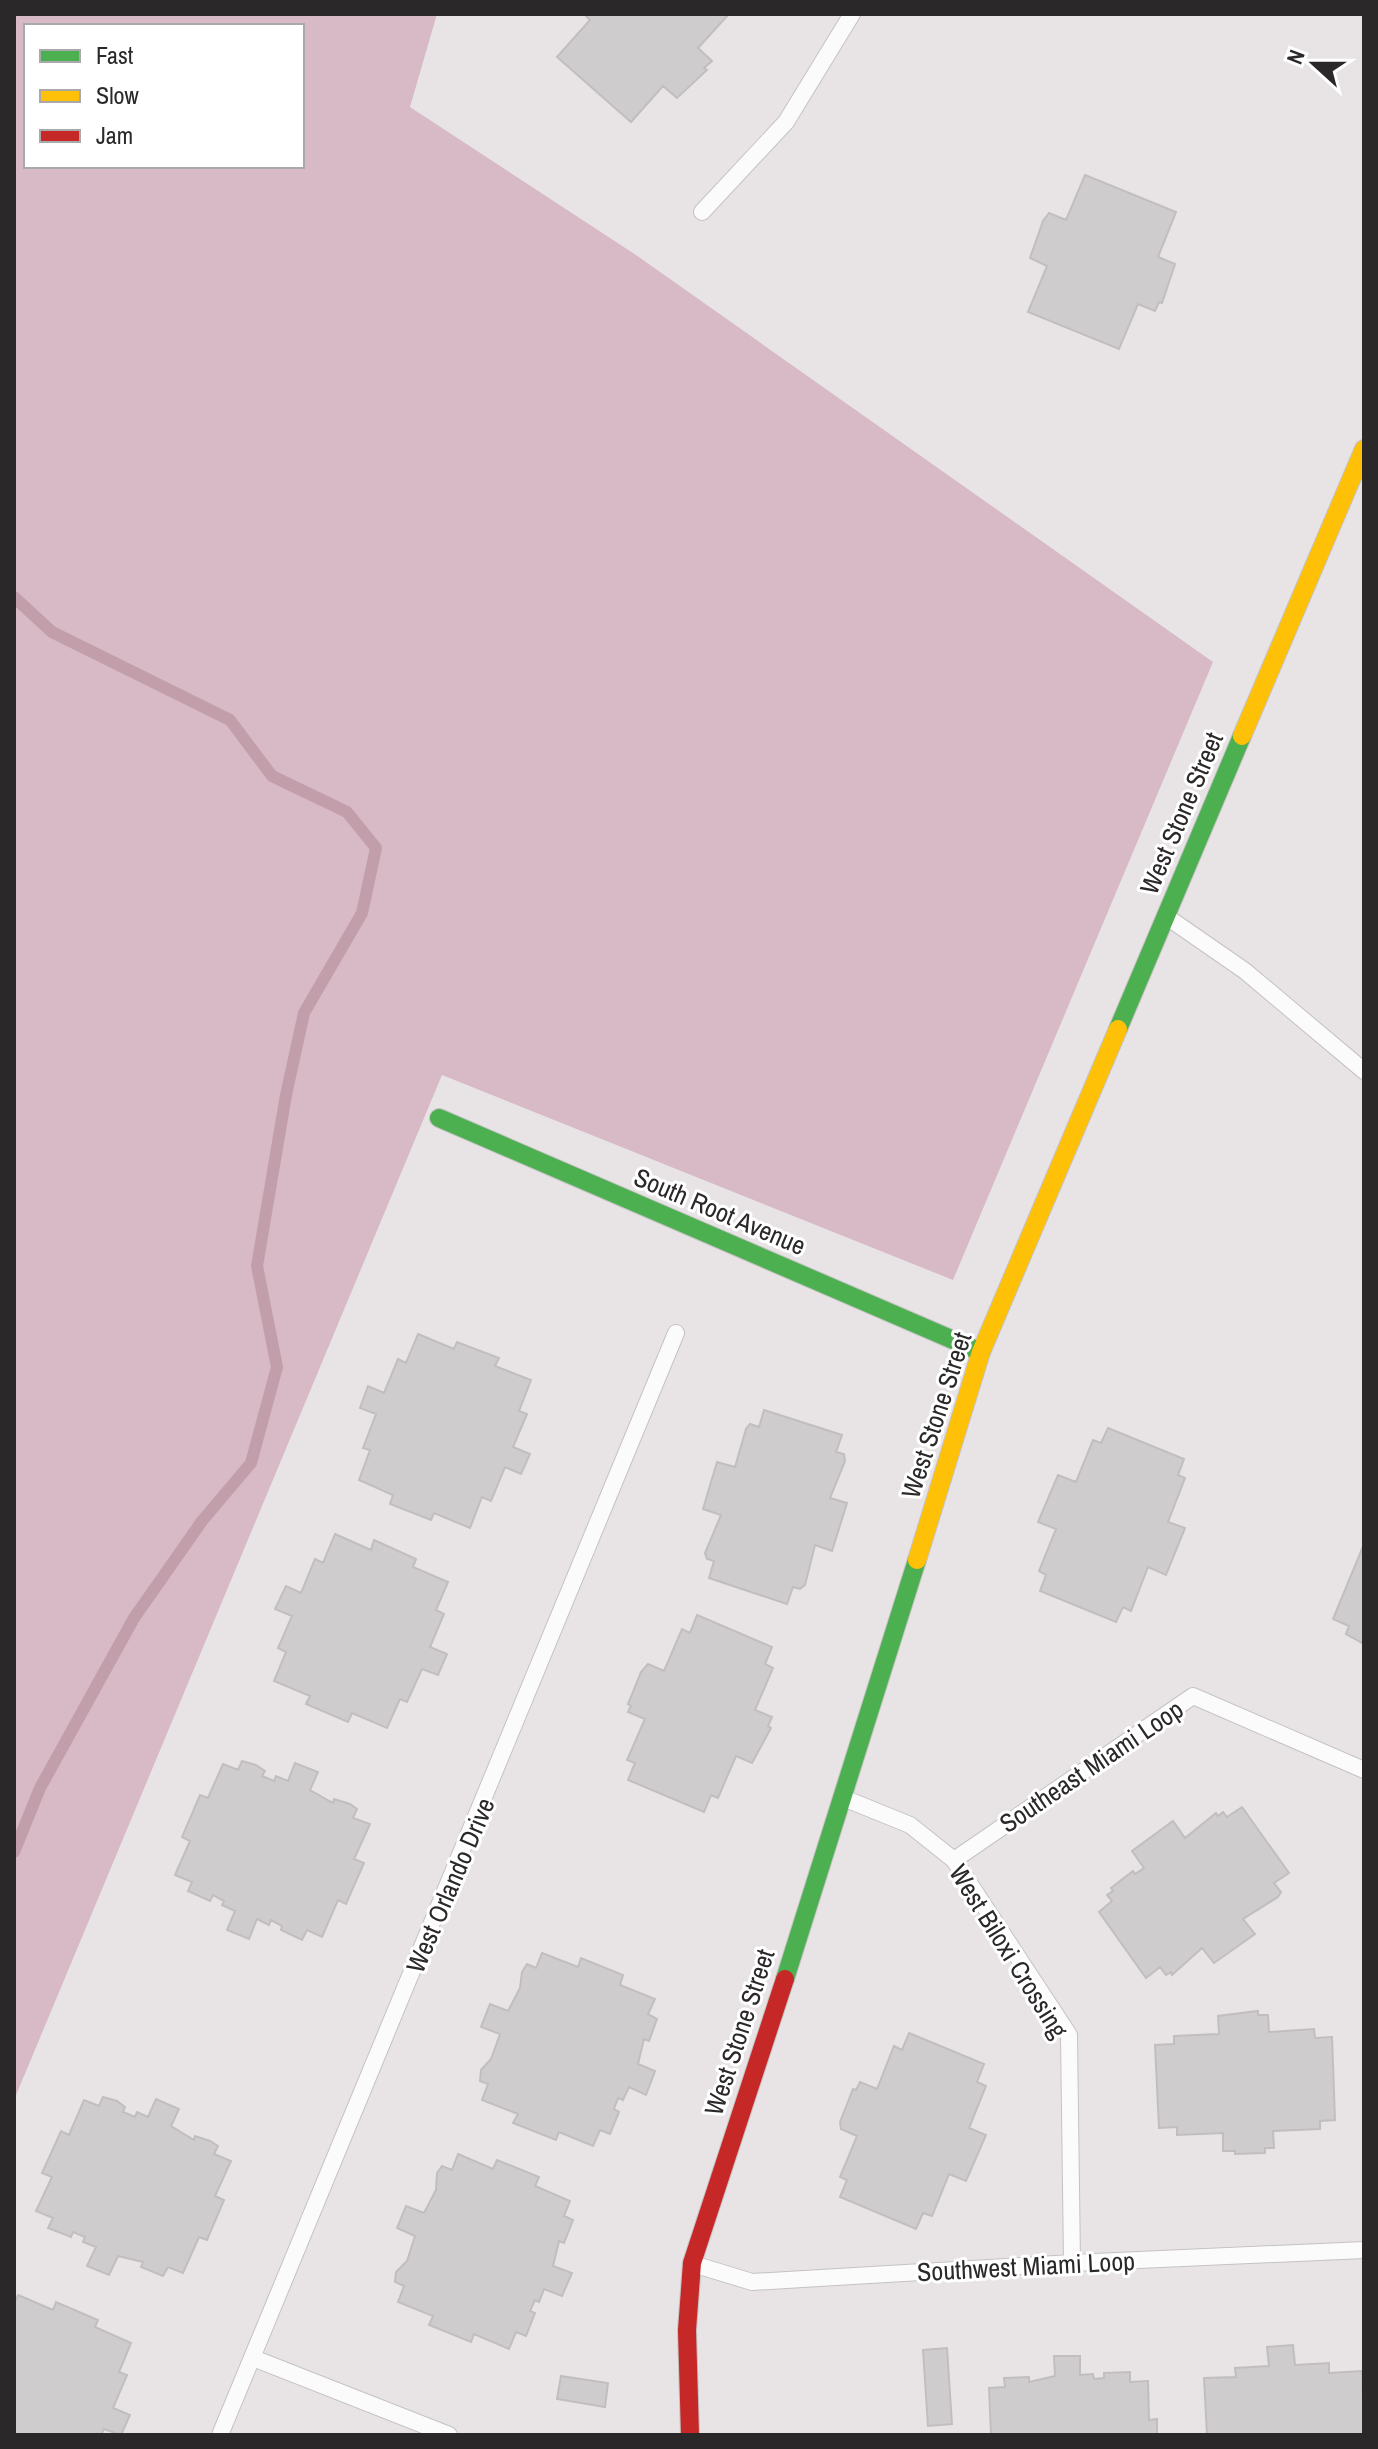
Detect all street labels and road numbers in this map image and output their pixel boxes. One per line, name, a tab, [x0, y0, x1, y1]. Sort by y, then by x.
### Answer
street label: West Stone Street	[1131, 727, 1231, 899]
street label: South Root Avenue	[629, 1159, 811, 1263]
street label: West Stone Street	[893, 1327, 979, 1503]
street label: Southeast Miami Loop	[992, 1692, 1190, 1840]
street label: West Orlando Drive	[397, 1792, 503, 1978]
street label: West Biloxi Crossing	[942, 1857, 1077, 2045]
street label: West Stone Street	[696, 1944, 782, 2120]
street label: Southwest Miami Loop	[916, 2243, 1136, 2289]

